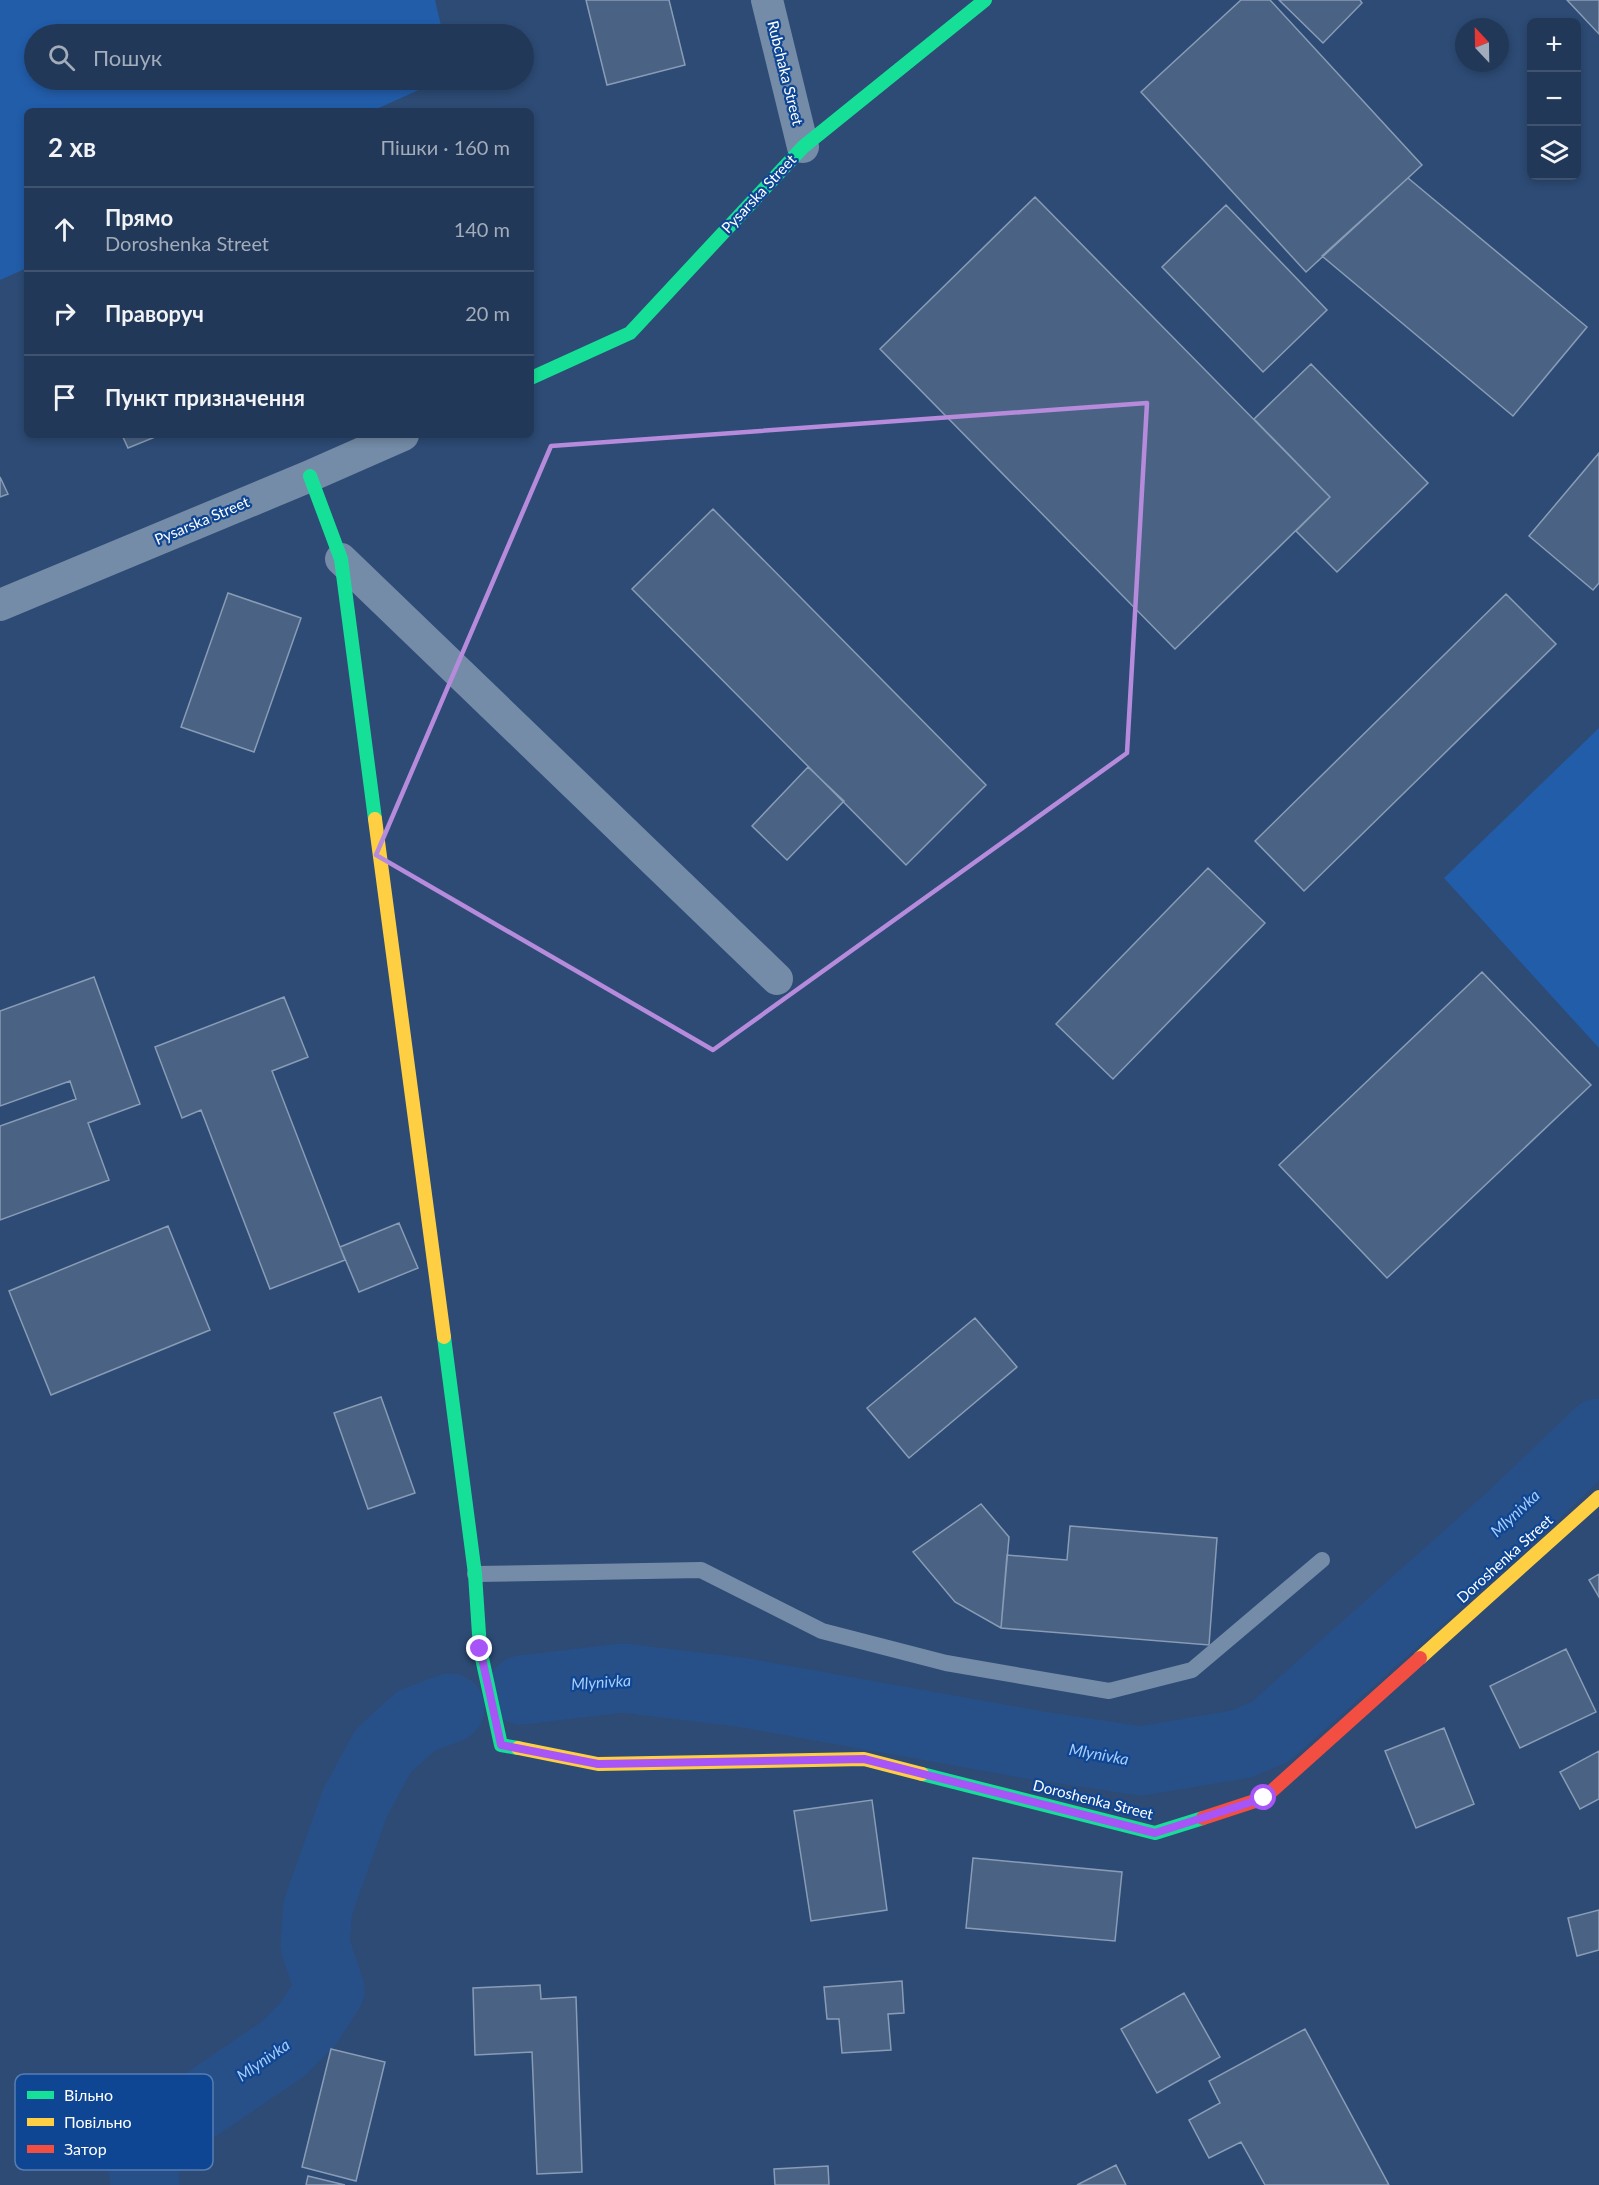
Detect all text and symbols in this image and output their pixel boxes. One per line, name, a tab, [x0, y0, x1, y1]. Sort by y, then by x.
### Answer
north arrow	[1455, 18, 1509, 72]
map controls	[1527, 18, 1581, 180]
button: +	[1527, 18, 1581, 72]
street label: Rubchaka Street	[764, 19, 808, 128]
search box	[24, 24, 534, 90]
icon: search	[45, 41, 78, 74]
text: Пошук	[93, 44, 162, 71]
button: −	[1527, 72, 1581, 126]
button: layers	[1527, 126, 1581, 180]
text: 2 хв	[48, 131, 96, 163]
text: Пішки · 160 m	[381, 135, 510, 159]
street label: Pysarska Street	[717, 150, 800, 236]
text: Прямо	[105, 204, 173, 231]
icon: ahead	[48, 213, 81, 246]
text: 140 m	[454, 217, 510, 241]
text: Doroshenka Street	[105, 231, 269, 255]
icon: right	[48, 297, 81, 330]
text: Праворуч	[105, 300, 204, 327]
text: 20 m	[465, 301, 510, 325]
icon: arrive	[48, 381, 81, 414]
text: Пункт призначення	[105, 384, 305, 411]
street label: Pysarska Street	[152, 492, 252, 548]
water label: Mlynivka	[1486, 1485, 1543, 1540]
street label: Doroshenka Street	[1453, 1510, 1557, 1606]
route end	[466, 1635, 492, 1661]
water label: Mlynivka	[570, 1670, 632, 1693]
water label: Mlynivka	[1068, 1739, 1130, 1768]
street label: Doroshenka Street	[1031, 1775, 1156, 1823]
route start	[1250, 1784, 1276, 1810]
water label: Mlynivka	[233, 2035, 293, 2085]
legend	[15, 2074, 213, 2170]
text: Вільно	[64, 2085, 113, 2104]
text: Повільно	[64, 2112, 131, 2131]
text: Затор	[64, 2139, 107, 2158]

